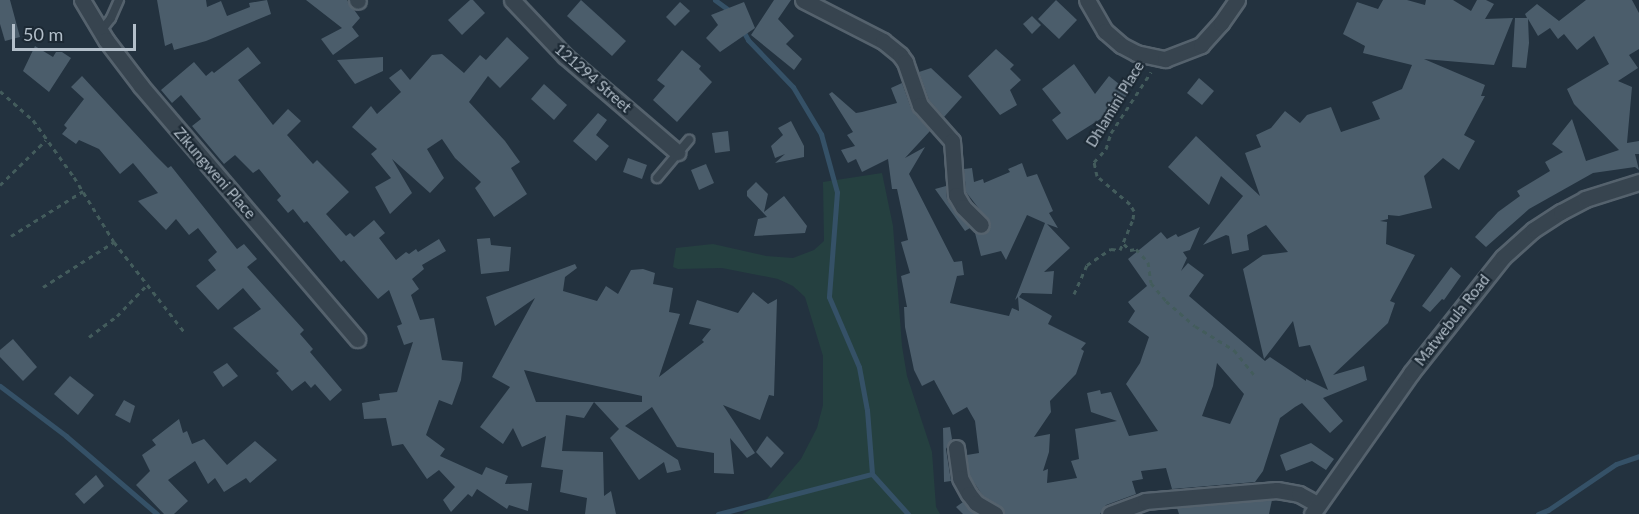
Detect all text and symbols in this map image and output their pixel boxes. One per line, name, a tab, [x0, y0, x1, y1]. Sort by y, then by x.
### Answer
scale bar	[15, 12, 140, 50]
text: 50 m	[23, 23, 63, 45]
street label: 121294 Street	[551, 40, 635, 116]
street label: Dhlamini Place	[1082, 58, 1148, 150]
street label: Zikungweni Place	[170, 124, 260, 222]
street label: Matwebula Road	[1411, 271, 1493, 369]

